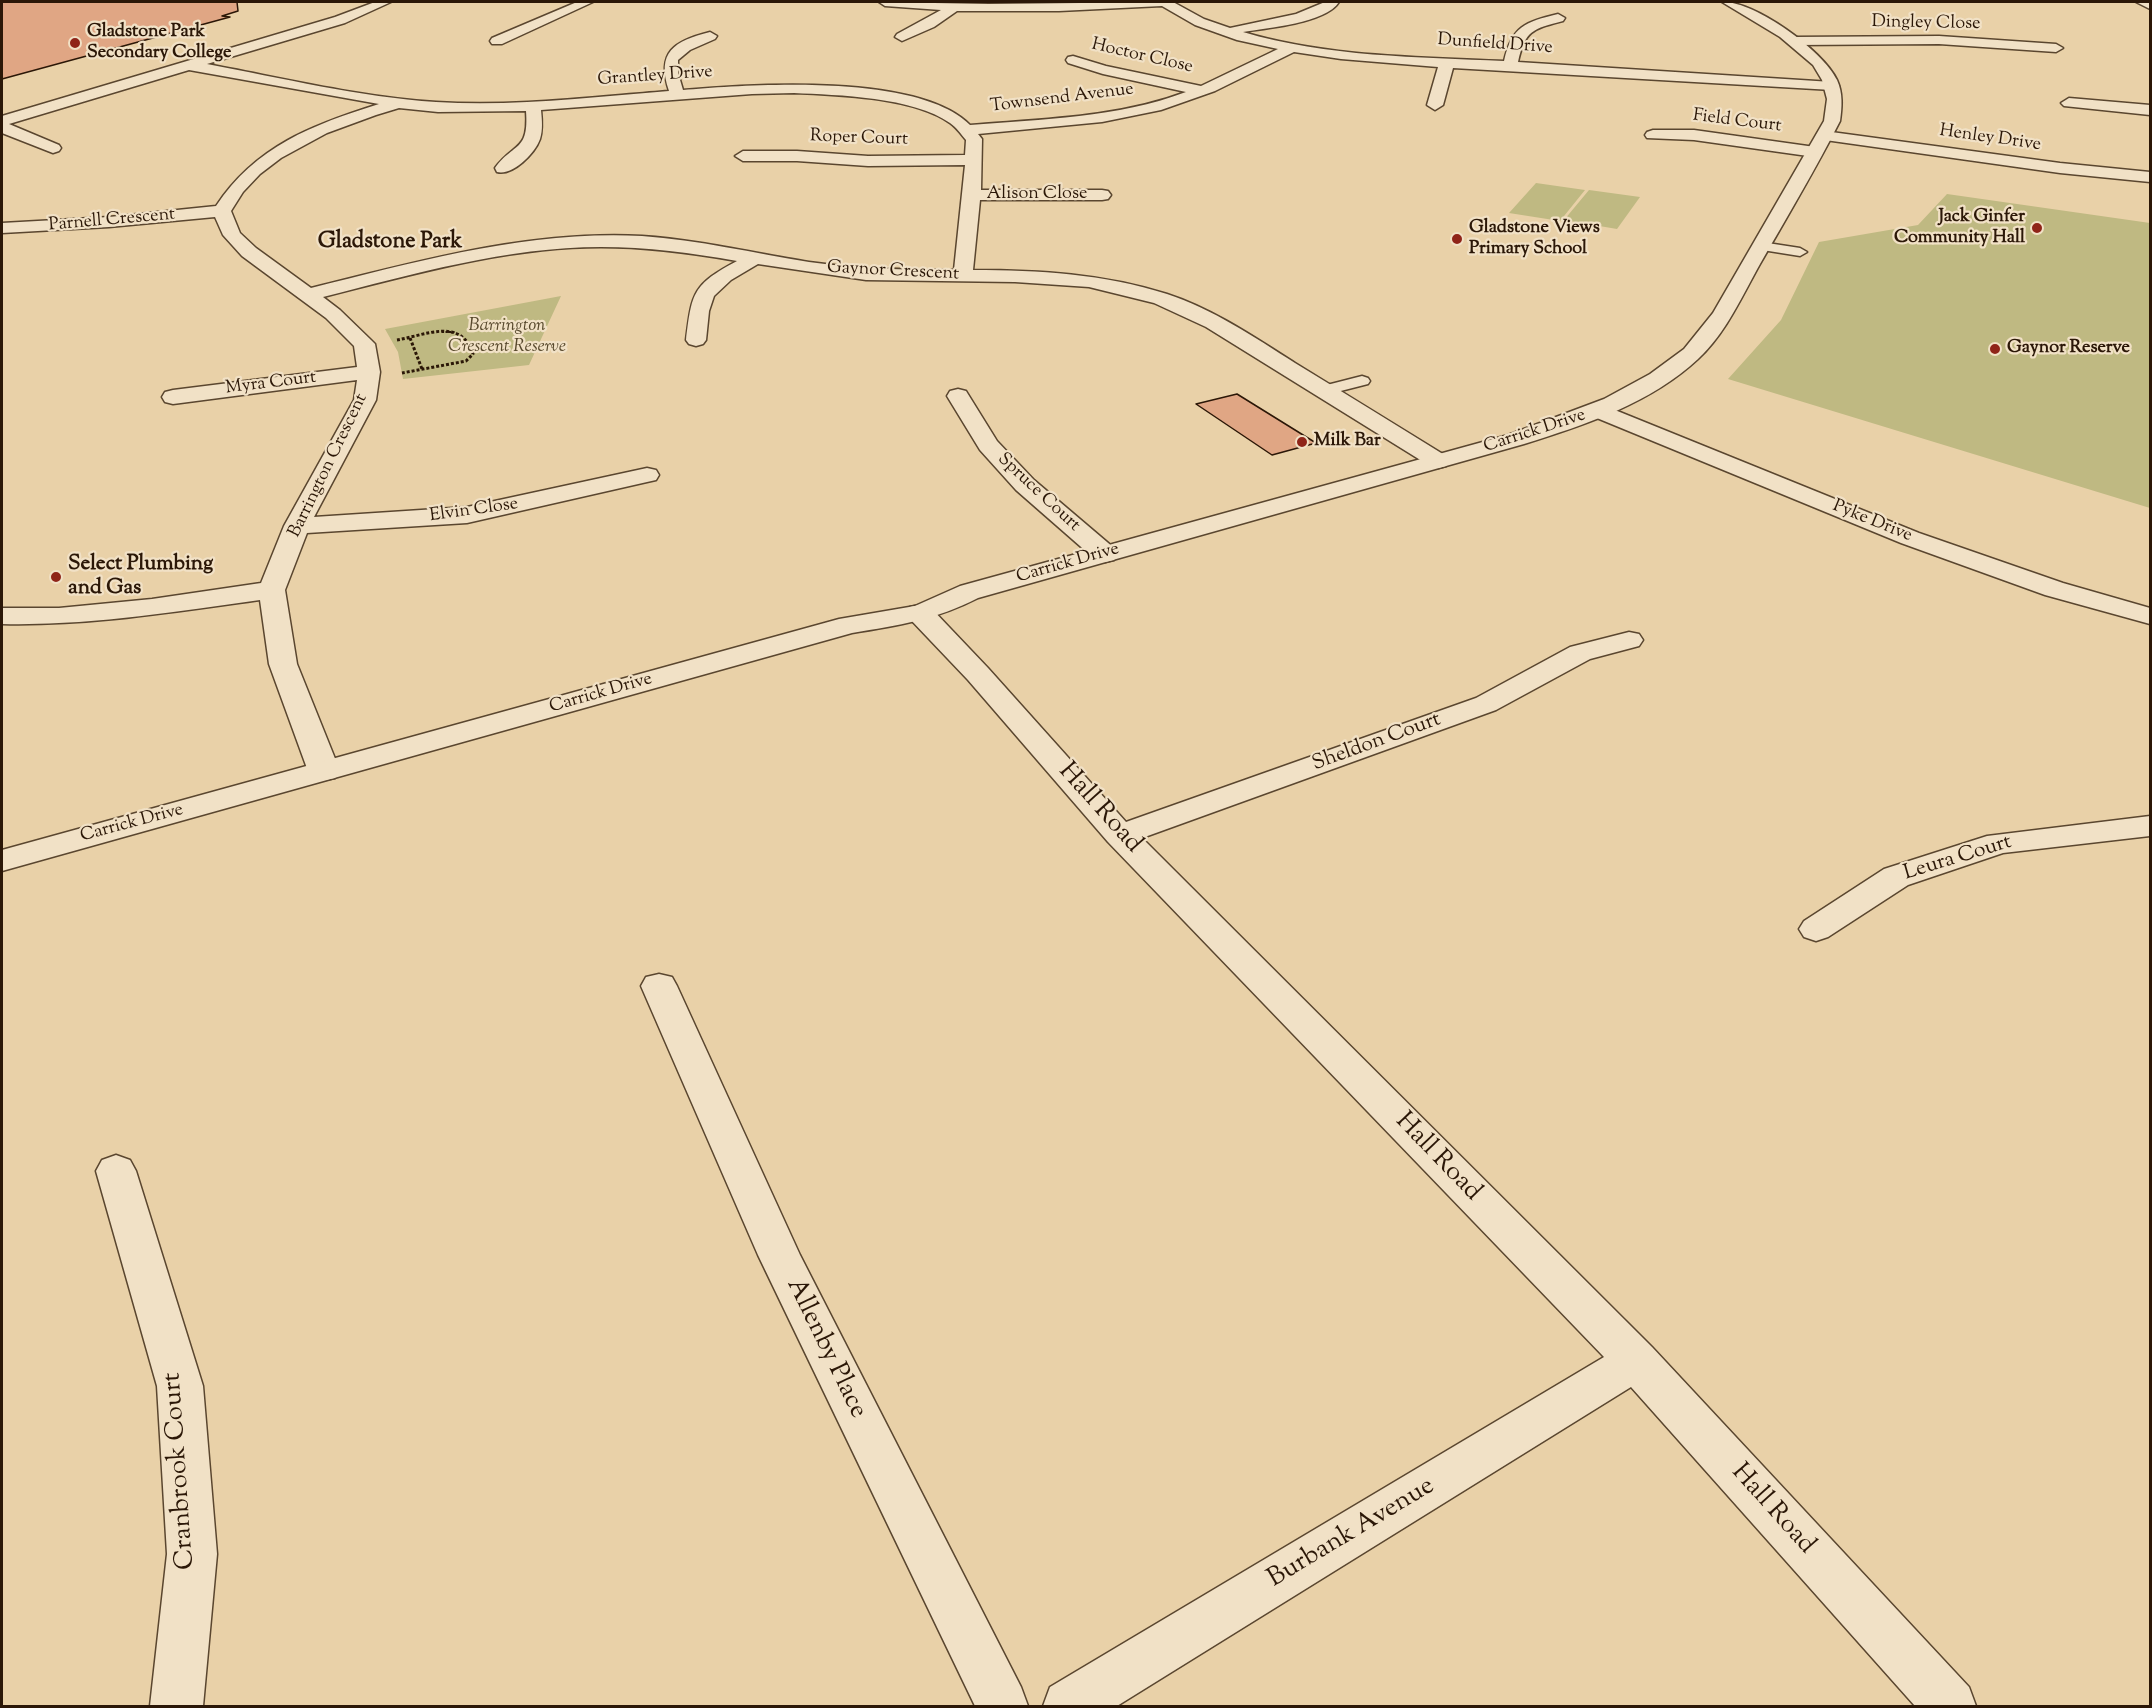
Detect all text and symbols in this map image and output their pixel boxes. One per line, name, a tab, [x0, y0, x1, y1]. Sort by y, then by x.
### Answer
street label: Dingley Close	[1871, 12, 1981, 36]
place label: Gladstone Park Secondary College	[87, 22, 231, 64]
street label: Dunfield Drive	[1437, 30, 1553, 60]
street label: Hoctor Close	[1089, 35, 1195, 79]
marker: Gladstone Park Secondary College	[68, 36, 82, 50]
street label: Grantley Drive	[597, 62, 713, 92]
street label: Townsend Avenue	[989, 79, 1135, 119]
street label: Field Court	[1692, 106, 1782, 138]
street label: Henley Drive	[1938, 121, 2042, 157]
street label: Roper Court	[810, 126, 908, 152]
street label: Alison Close	[987, 184, 1087, 206]
street label: Parnell Crescent	[48, 205, 176, 237]
place label: Jack Ginfer Community Hall	[1894, 207, 2025, 250]
place label: Gladstone Views Primary School	[1469, 218, 1600, 260]
marker: Jack Ginfer Community Hall	[2030, 221, 2044, 235]
district label: Gladstone Park	[318, 230, 462, 256]
marker: Gladstone Views Primary School	[1450, 232, 1464, 246]
street label: Gaynor Crescent	[826, 258, 960, 286]
park label: Barrington Crescent Reserve	[448, 316, 566, 358]
place label: Gaynor Reserve	[2007, 338, 2130, 360]
marker: Gaynor Reserve	[1988, 342, 2002, 356]
street label: Myra Court	[224, 368, 318, 400]
street label: Barrington Crescent	[285, 391, 373, 541]
street label: Carrick Drive	[1481, 405, 1589, 459]
place label: Milk Bar	[1314, 431, 1381, 453]
marker: Milk Bar	[1295, 435, 1309, 449]
street label: Spruce Court	[992, 449, 1084, 537]
street label: Elvin Close	[428, 494, 520, 528]
street label: Pyke Drive	[1829, 496, 1915, 548]
street label: Carrick Drive	[1014, 539, 1122, 589]
place label: Select Plumbing and Gas	[68, 552, 213, 602]
marker: Select Plumbing and Gas	[49, 570, 63, 584]
street label: Carrick Drive	[547, 669, 655, 719]
street label: Sheldon Court	[1309, 708, 1445, 778]
street label: Hall Road	[1050, 757, 1148, 861]
street label: Carrick Drive	[78, 800, 186, 848]
street label: Leura Court	[1901, 831, 2015, 887]
street label: Hall Road	[1387, 1107, 1487, 1209]
street label: Allenby Place	[778, 1274, 872, 1424]
street label: Cranbrook Court	[159, 1371, 203, 1571]
street label: Hall Road	[1723, 1458, 1821, 1562]
street label: Burbank Avenue	[1263, 1472, 1441, 1596]

